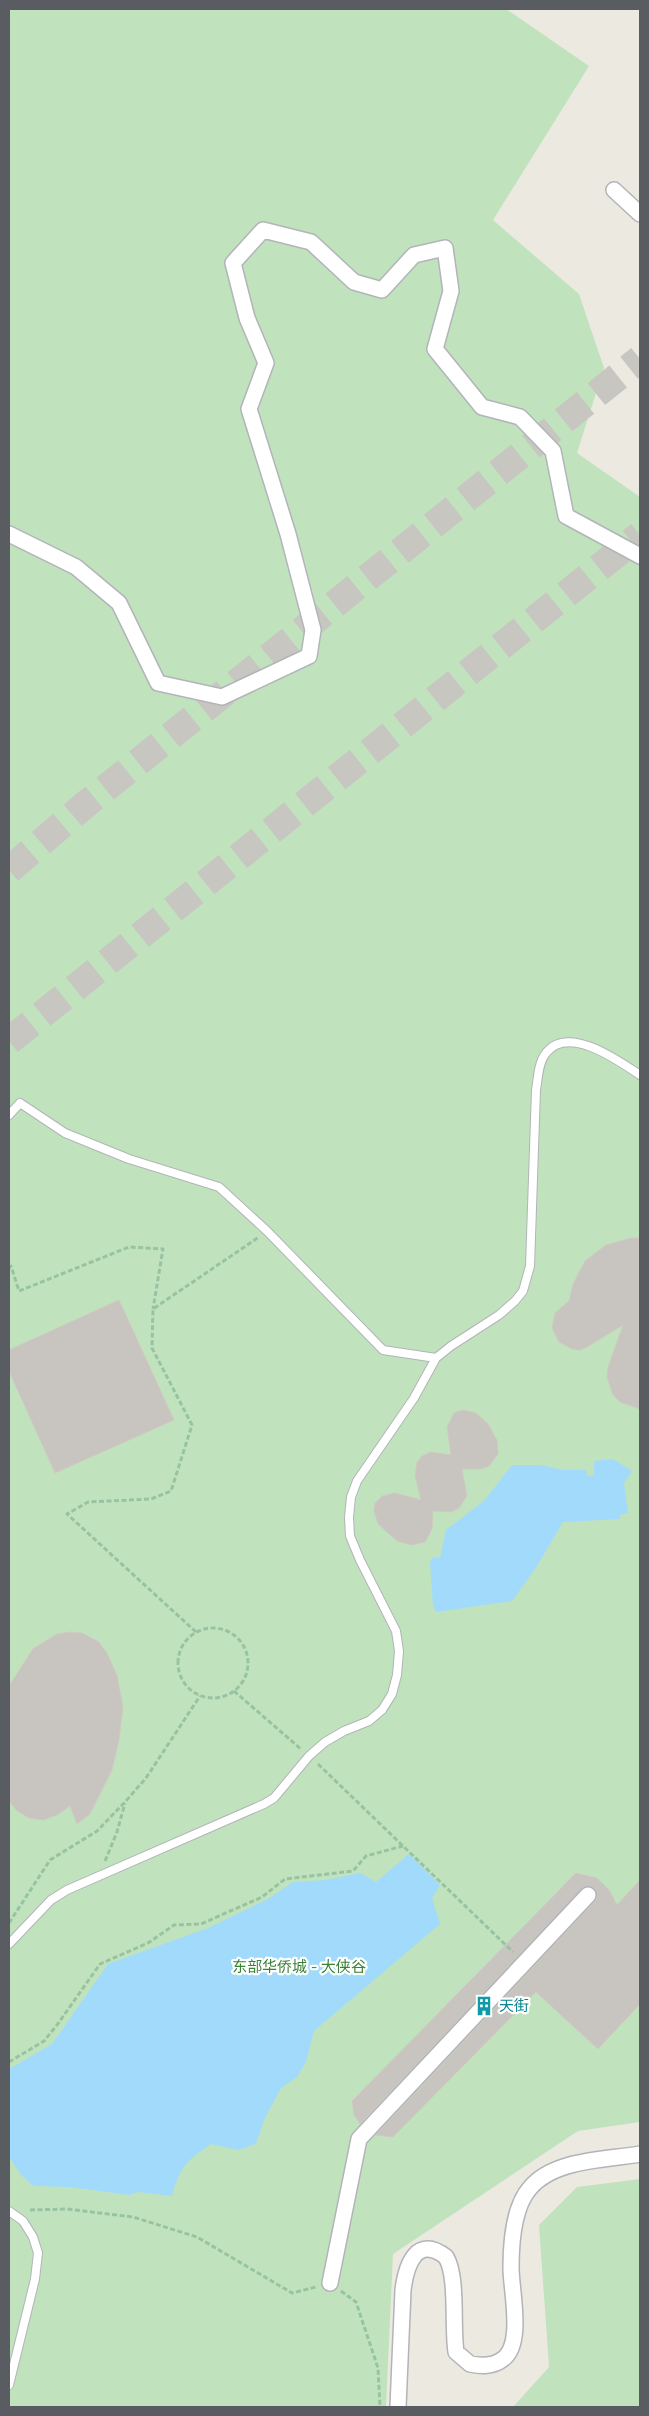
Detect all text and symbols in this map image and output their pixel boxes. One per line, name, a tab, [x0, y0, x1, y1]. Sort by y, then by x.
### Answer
park label: 东部华侨城 - 大侠谷	[232, 1957, 366, 1975]
building icon: 天街	[473, 1995, 495, 2017]
place label: 天街	[499, 1996, 529, 2014]

